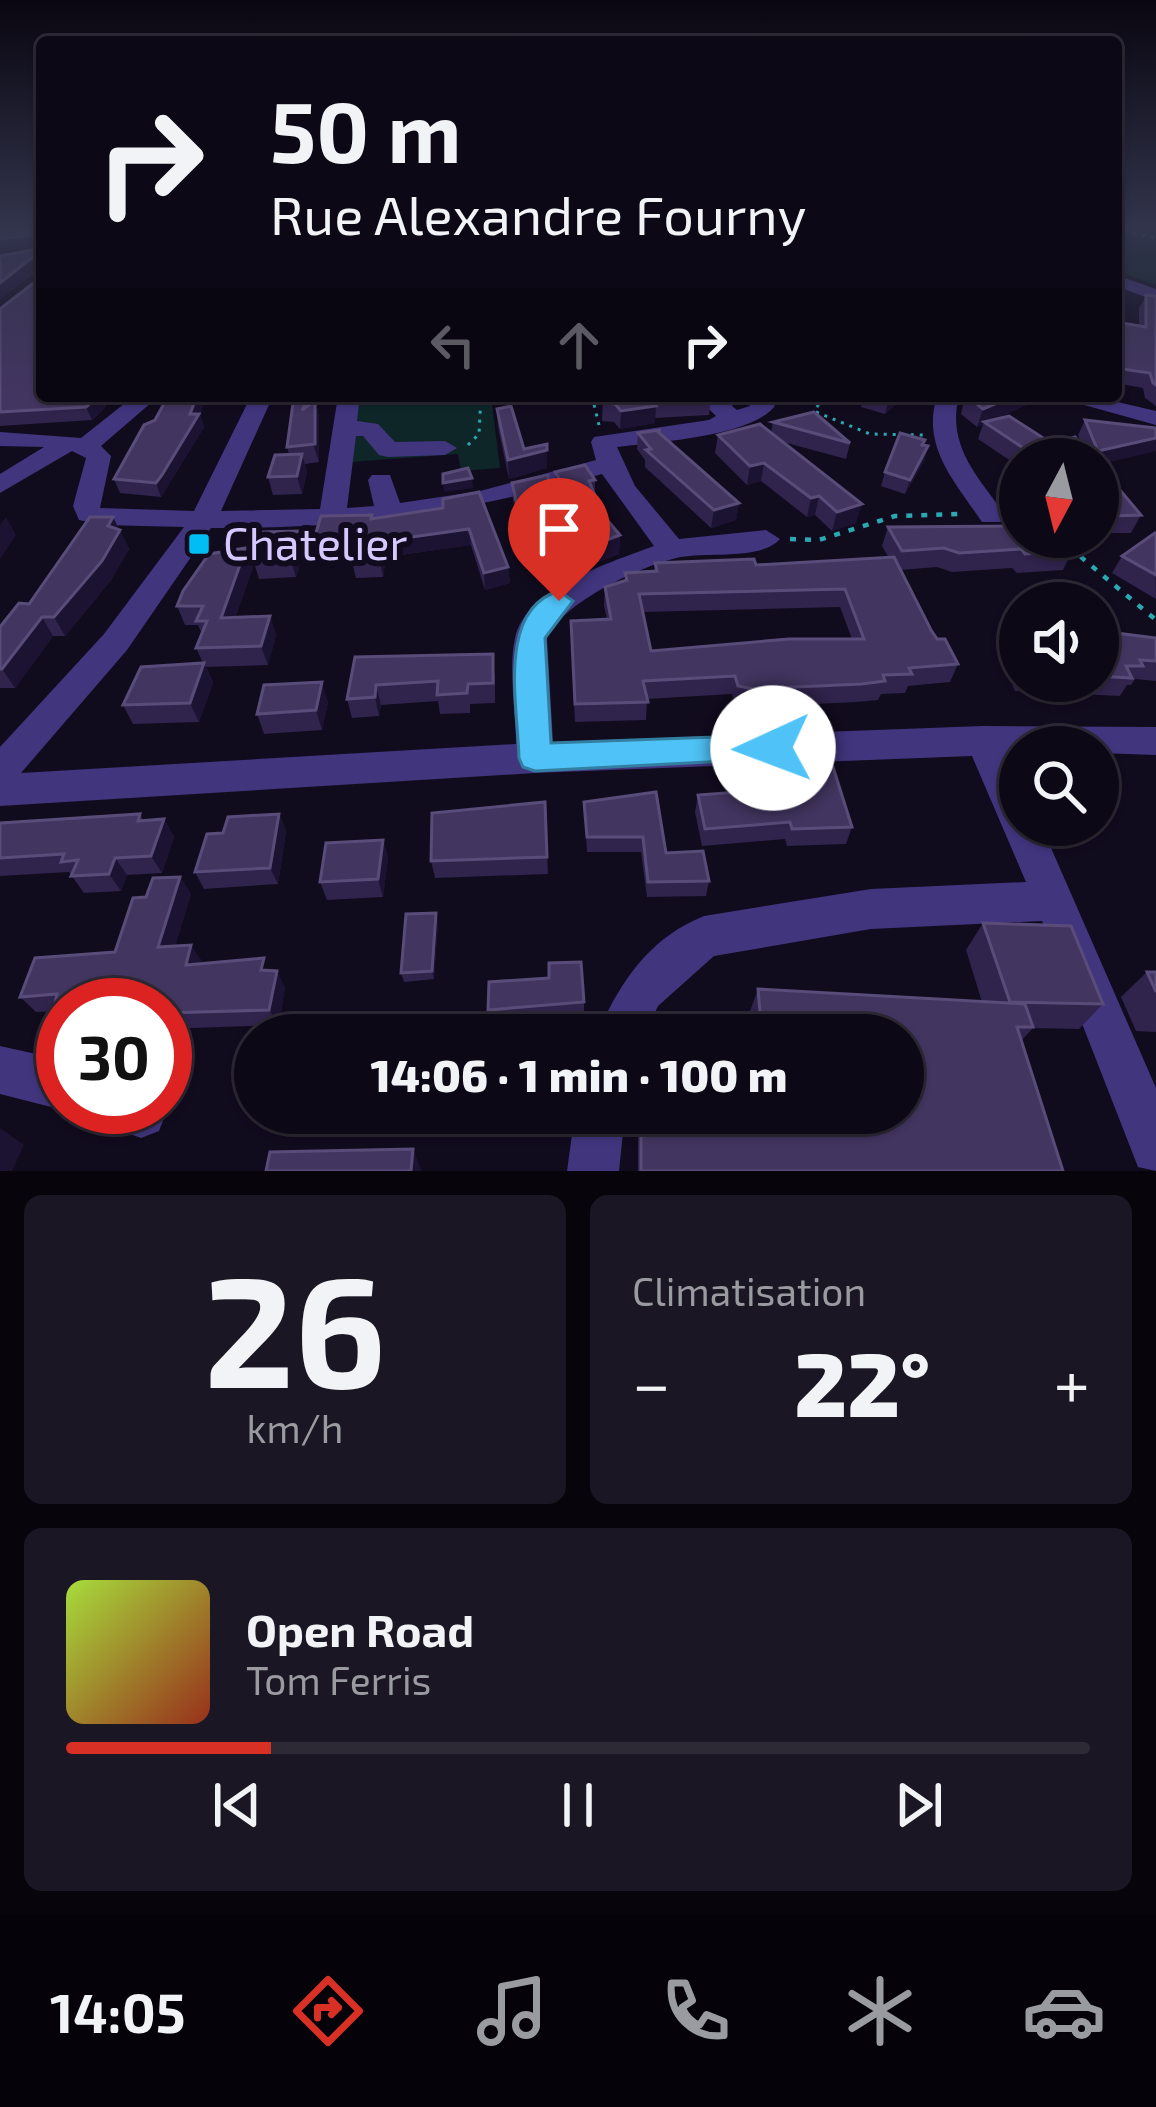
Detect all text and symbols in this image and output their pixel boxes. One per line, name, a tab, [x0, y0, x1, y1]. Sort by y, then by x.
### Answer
text: 50 m	[270, 79, 462, 180]
icon: right	[72, 84, 228, 240]
text: Rue Alexandre Fourny	[270, 181, 806, 246]
icon: left	[420, 312, 486, 378]
icon: ahead	[546, 312, 612, 378]
icon: right	[672, 312, 738, 378]
north arrow	[999, 438, 1119, 558]
map controls	[999, 438, 1119, 846]
pin	[508, 478, 610, 601]
icon: arrive	[526, 496, 592, 562]
place label: Chatelier	[223, 515, 408, 569]
marker: Chatelier	[186, 531, 212, 557]
button: sound	[999, 582, 1119, 702]
position arrow	[710, 685, 836, 811]
button: search	[999, 726, 1119, 846]
speed limit sign: 30	[36, 978, 192, 1134]
text: 14:06 · 1 min · 100 m	[370, 1047, 788, 1101]
text: 26	[204, 1232, 386, 1419]
text: Climatisation	[632, 1267, 866, 1314]
text: 22°	[794, 1327, 930, 1435]
text: −	[632, 1342, 671, 1421]
text: +	[1054, 1342, 1090, 1421]
text: km/h	[247, 1404, 343, 1451]
text: Open Road	[246, 1602, 474, 1656]
text: Tom Ferris	[246, 1656, 431, 1703]
icon: previous	[204, 1772, 270, 1838]
icon: pause	[545, 1772, 611, 1838]
icon: next	[886, 1772, 952, 1838]
icon: directions	[286, 1969, 370, 2053]
icon: music	[470, 1969, 554, 2053]
icon: phone	[654, 1969, 738, 2053]
icon: climate	[838, 1969, 922, 2053]
icon: car	[1022, 1969, 1106, 2053]
text: 14:05	[50, 1979, 186, 2044]

